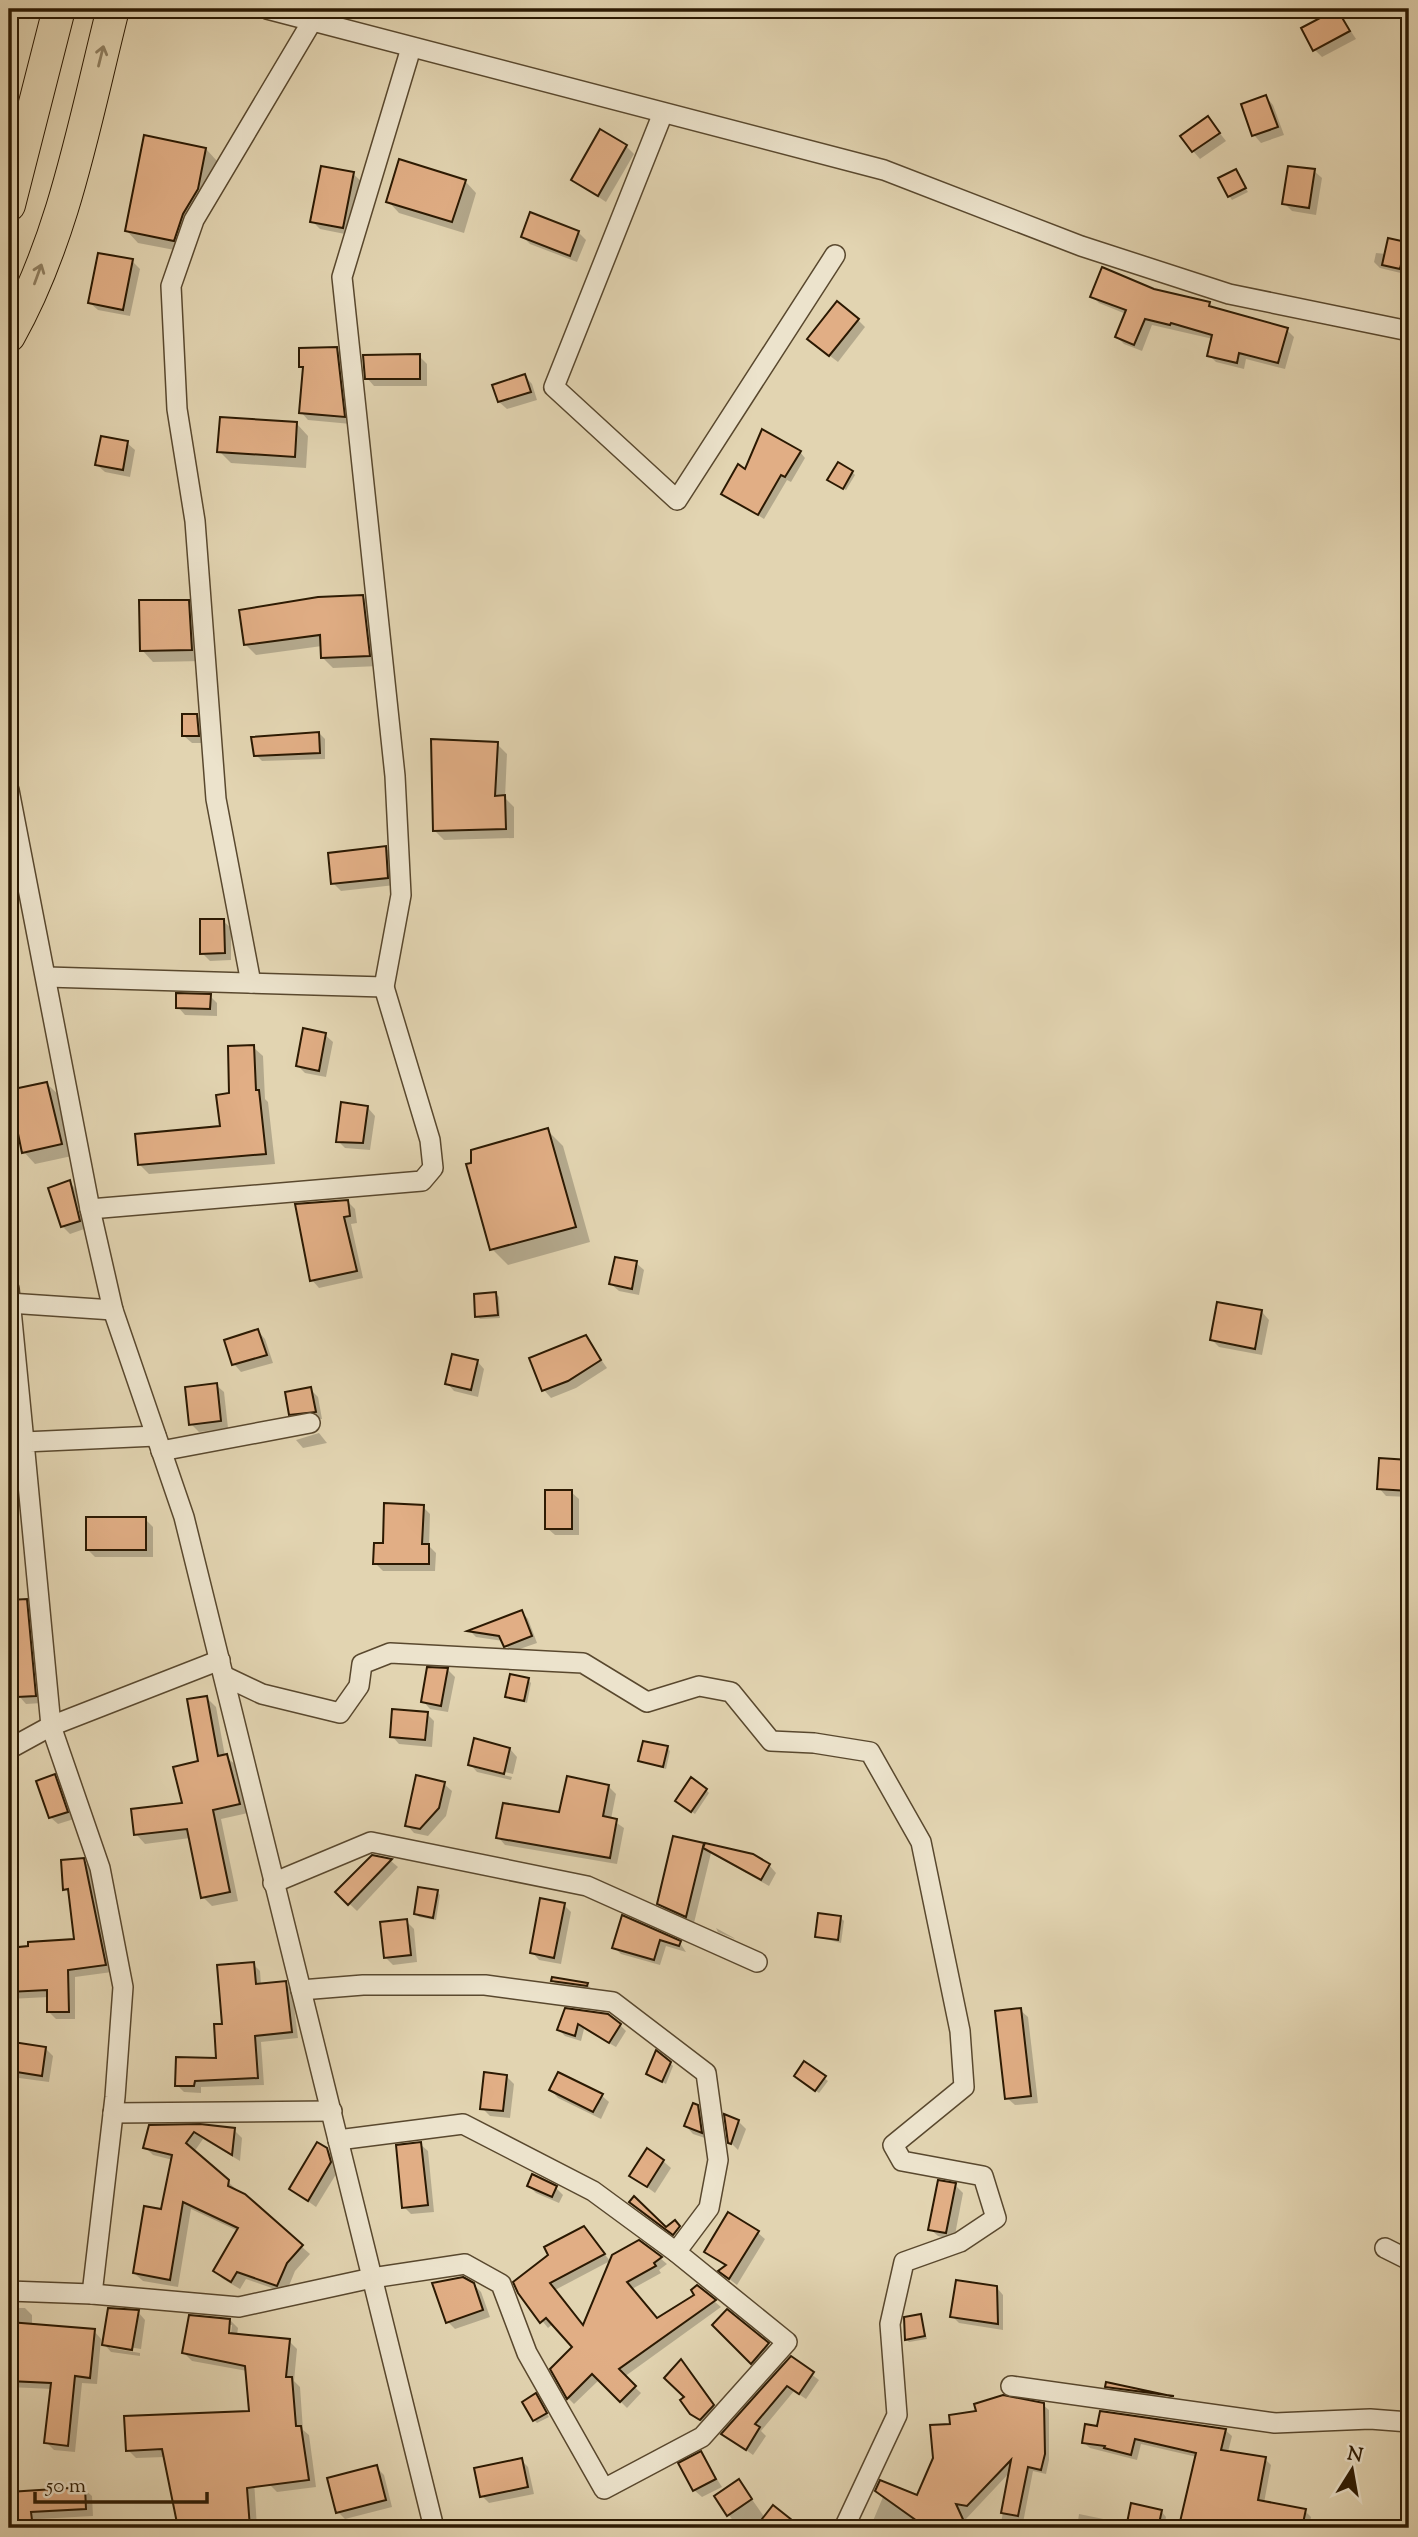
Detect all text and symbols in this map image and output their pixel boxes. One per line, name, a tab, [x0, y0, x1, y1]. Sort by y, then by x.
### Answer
one-way arrow	[95, 45, 108, 68]
one-way arrow	[33, 264, 45, 286]
north arrow	[1316, 2436, 1386, 2506]
text: N	[1345, 2441, 1365, 2470]
scale bar	[35, 2460, 206, 2504]
text: 50 m	[45, 2472, 86, 2502]

